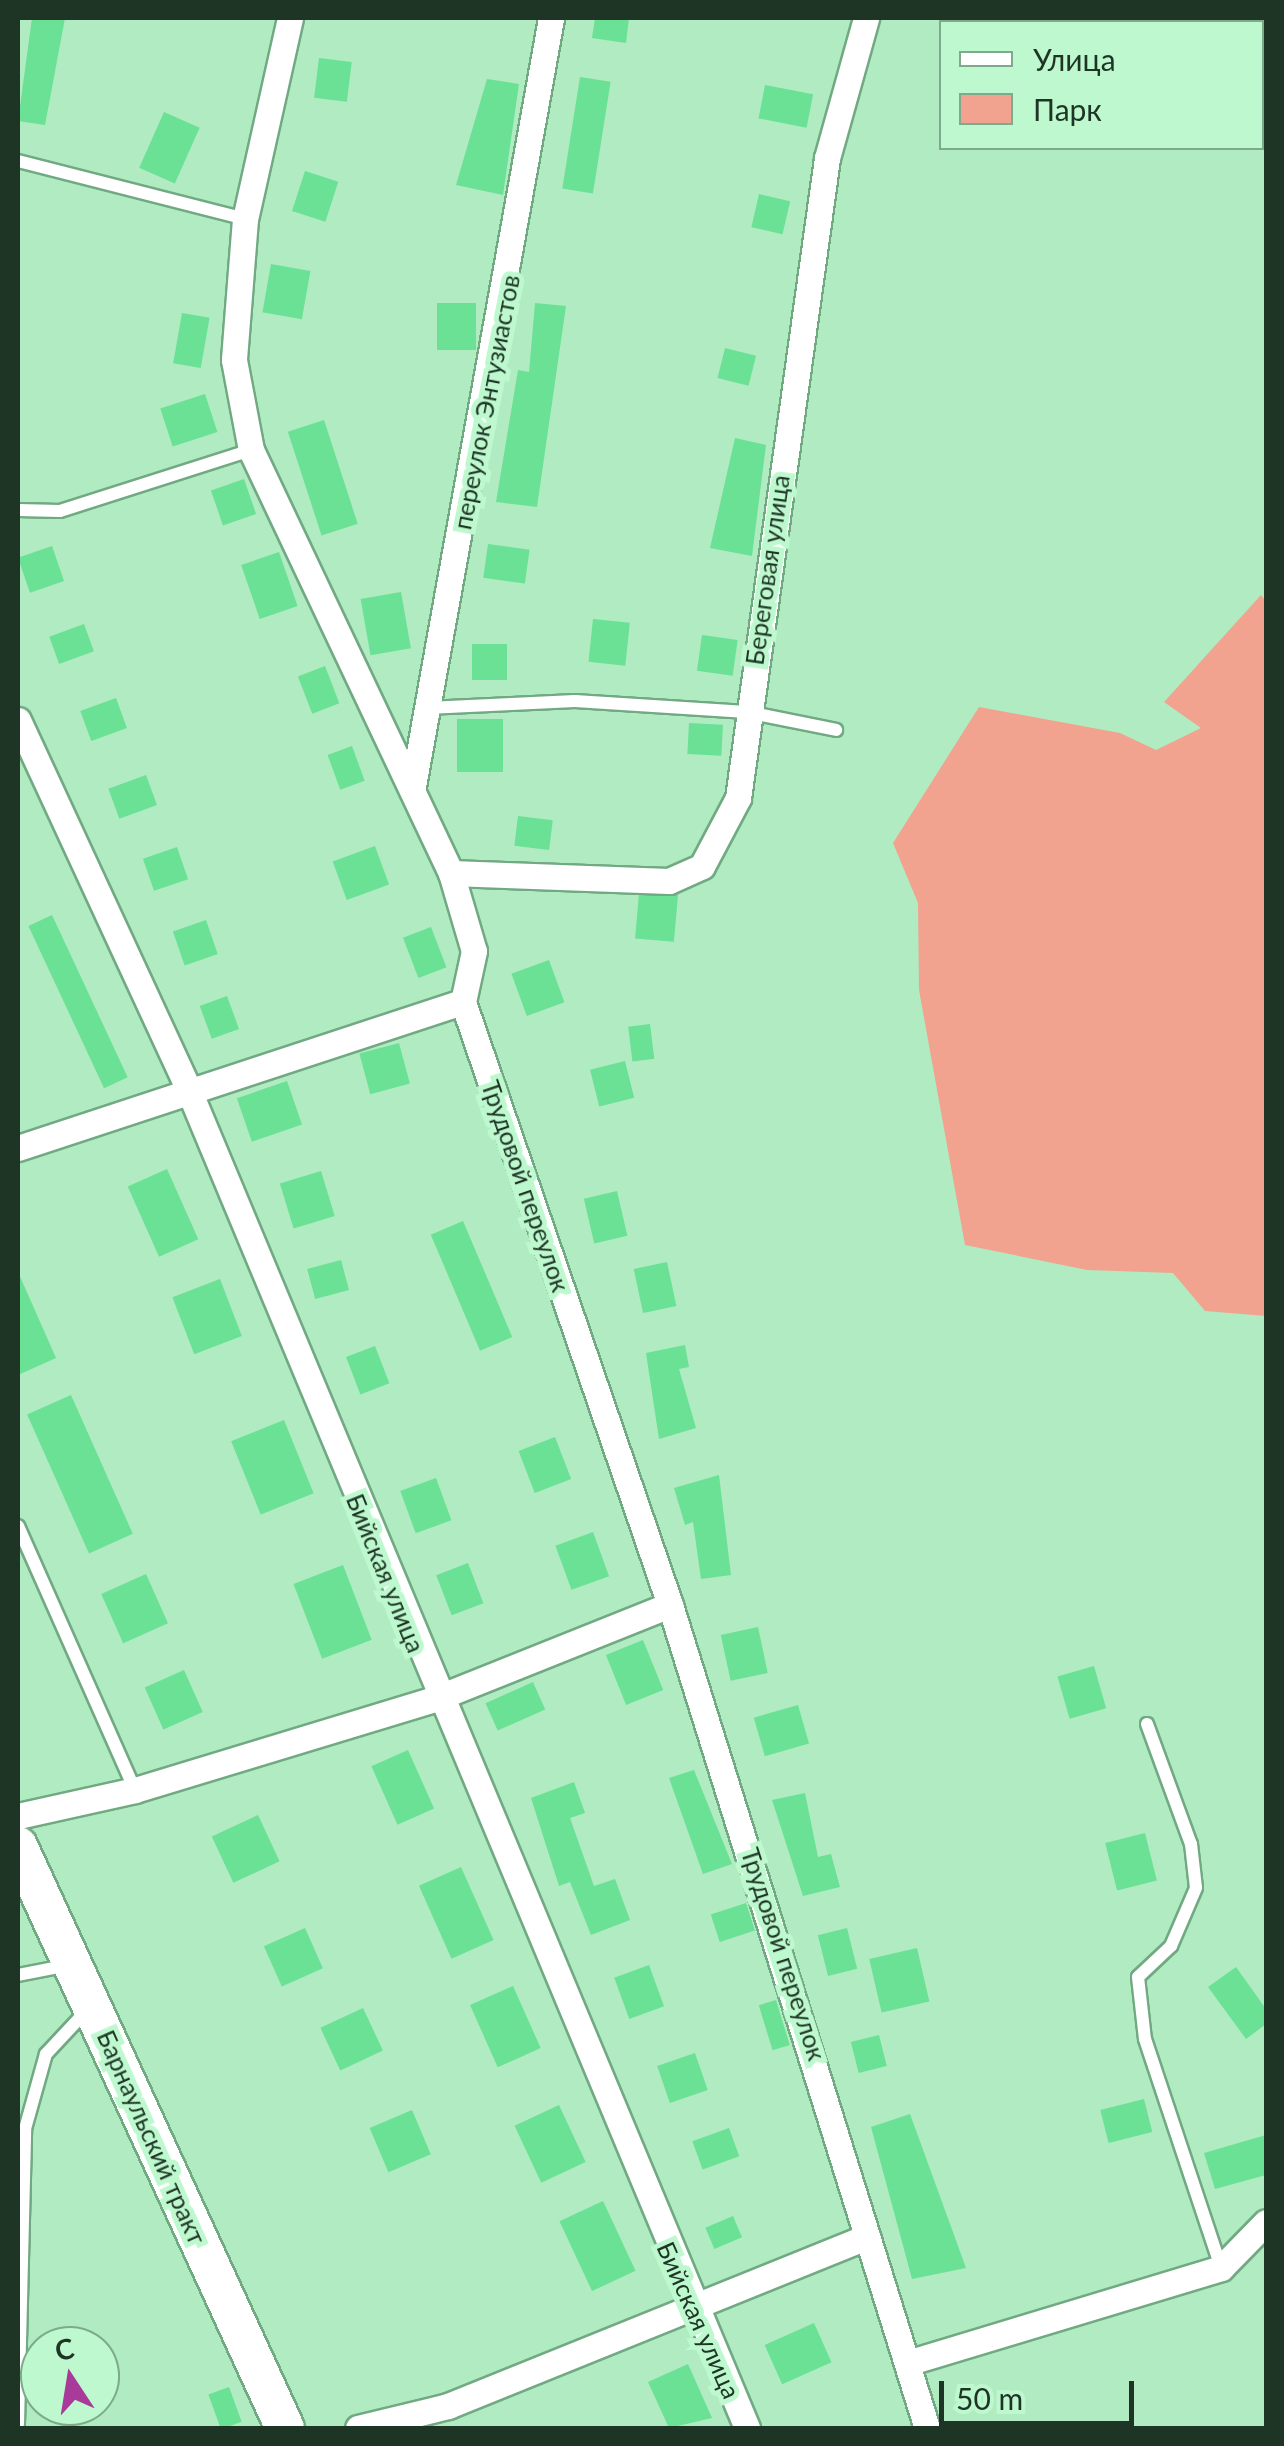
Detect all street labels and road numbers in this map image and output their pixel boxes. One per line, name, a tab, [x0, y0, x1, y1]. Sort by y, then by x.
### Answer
street label: переулок Энтузиастов	[447, 272, 525, 532]
street label: Береговая улица	[739, 473, 795, 667]
street label: Трудовой переулок	[476, 1076, 576, 1296]
street label: Бийская улица	[341, 1489, 431, 1657]
street label: Трудовой переулок	[735, 1844, 833, 2064]
street label: Барнаульский тракт	[91, 2025, 213, 2249]
street label: Бийская улица	[651, 2237, 747, 2403]

